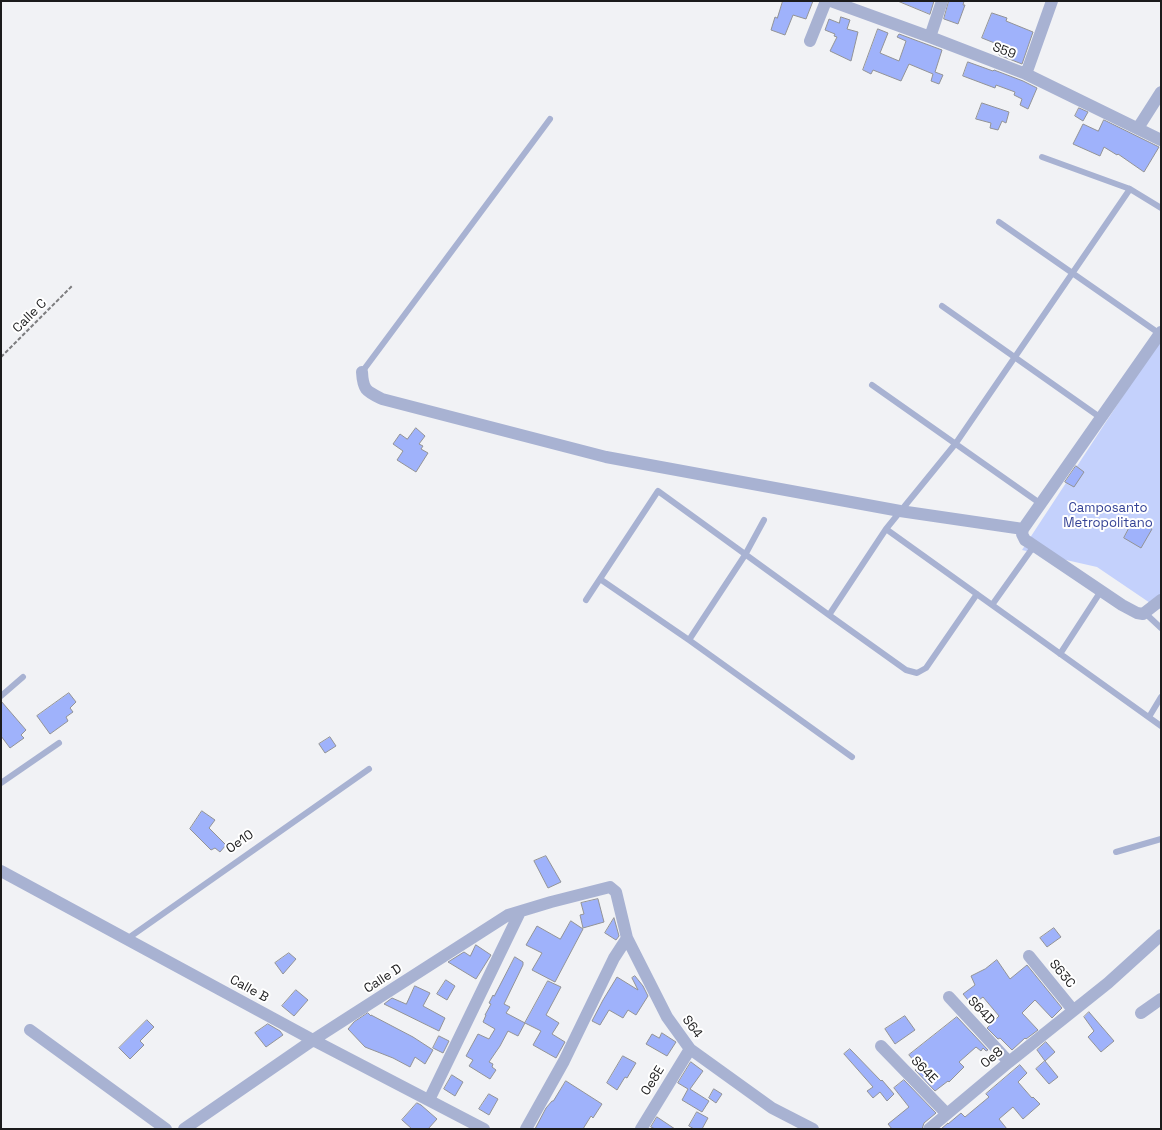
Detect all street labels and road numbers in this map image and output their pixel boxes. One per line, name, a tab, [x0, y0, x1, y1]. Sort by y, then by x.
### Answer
street label: S59	[990, 39, 1018, 63]
street label: Calle C	[10, 296, 50, 336]
street label: Oe10	[223, 827, 257, 857]
street label: S63C	[1046, 957, 1078, 991]
street label: Calle D	[361, 961, 405, 997]
street label: Calle B	[227, 972, 271, 1006]
street label: S64D	[964, 994, 998, 1028]
street label: S64	[679, 1013, 705, 1041]
street label: Oe8	[978, 1044, 1006, 1072]
street label: S64E	[907, 1053, 941, 1087]
street label: Oe8E	[638, 1063, 668, 1099]

